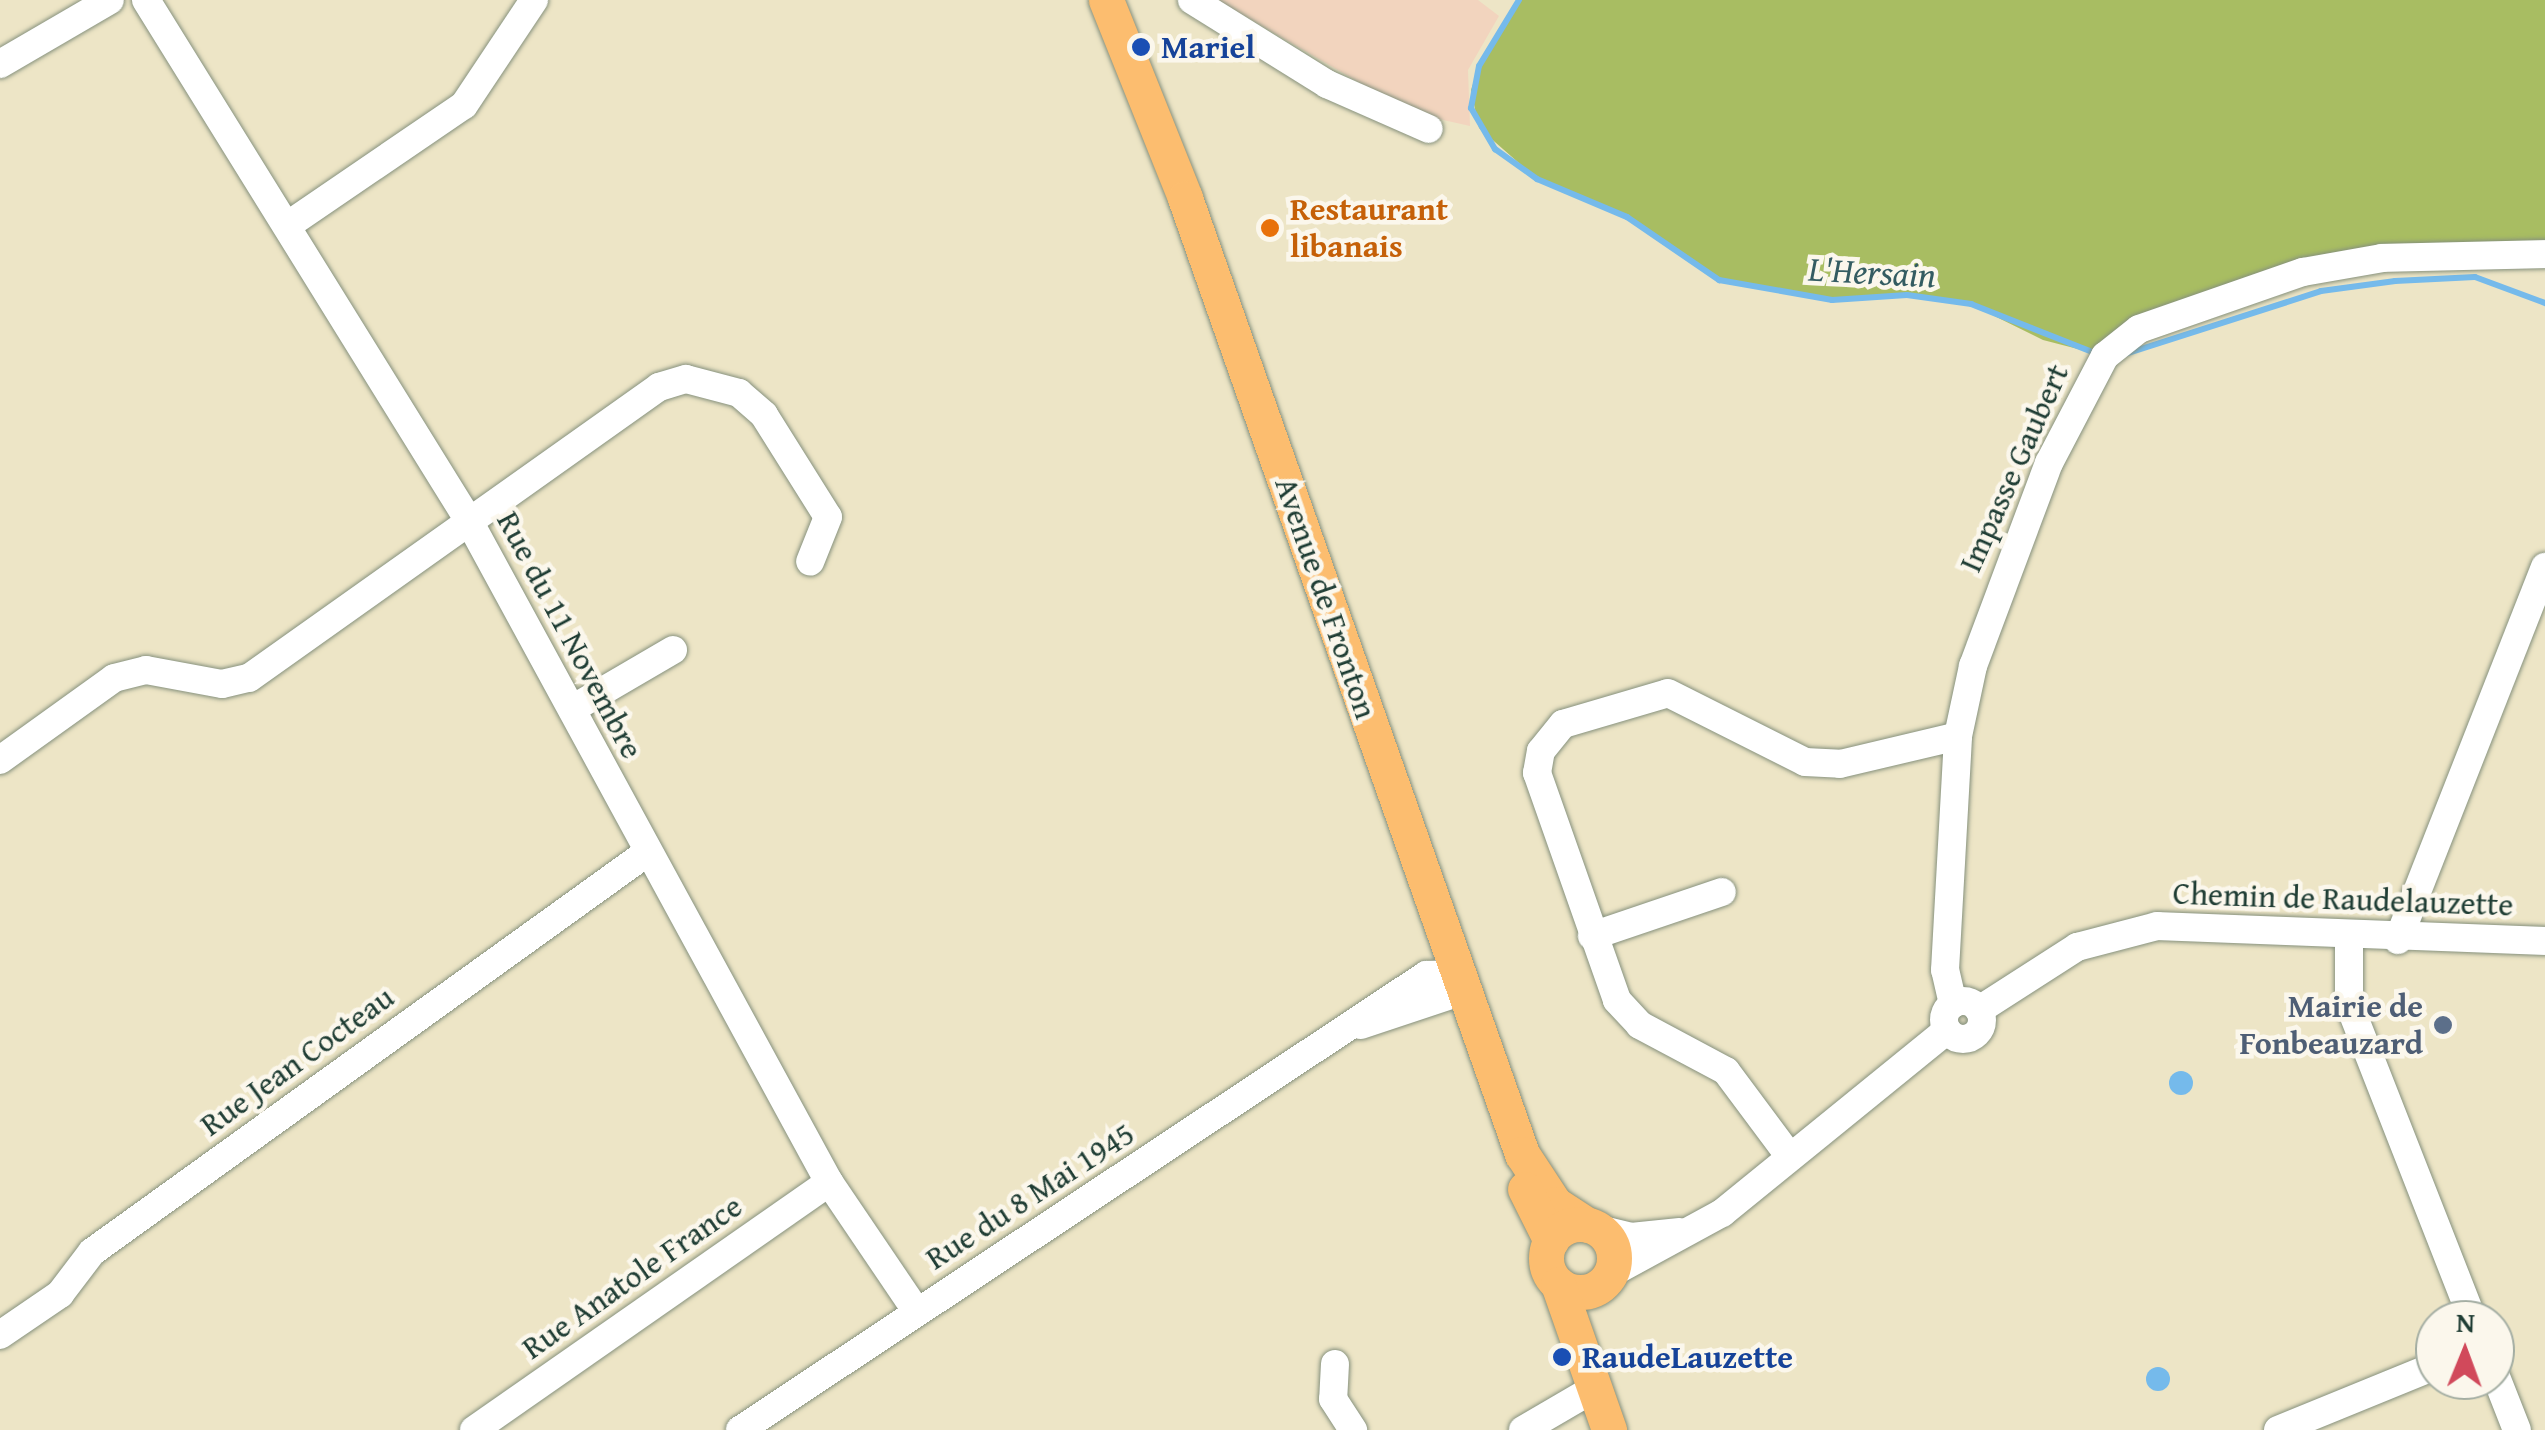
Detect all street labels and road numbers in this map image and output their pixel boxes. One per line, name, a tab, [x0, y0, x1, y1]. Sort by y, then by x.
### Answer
street label: Impasse Gaubert	[1951, 358, 2077, 578]
street label: Avenue de Fronton	[1267, 472, 1385, 724]
street label: Rue du 11 Novembre	[489, 505, 651, 765]
street label: Chemin de Raudelauzette	[2172, 874, 2514, 924]
street label: Rue Jean Cocteau	[193, 978, 401, 1144]
street label: Rue du 8 Mai 1945	[919, 1114, 1141, 1278]
street label: Rue Anatole France	[515, 1187, 749, 1367]

